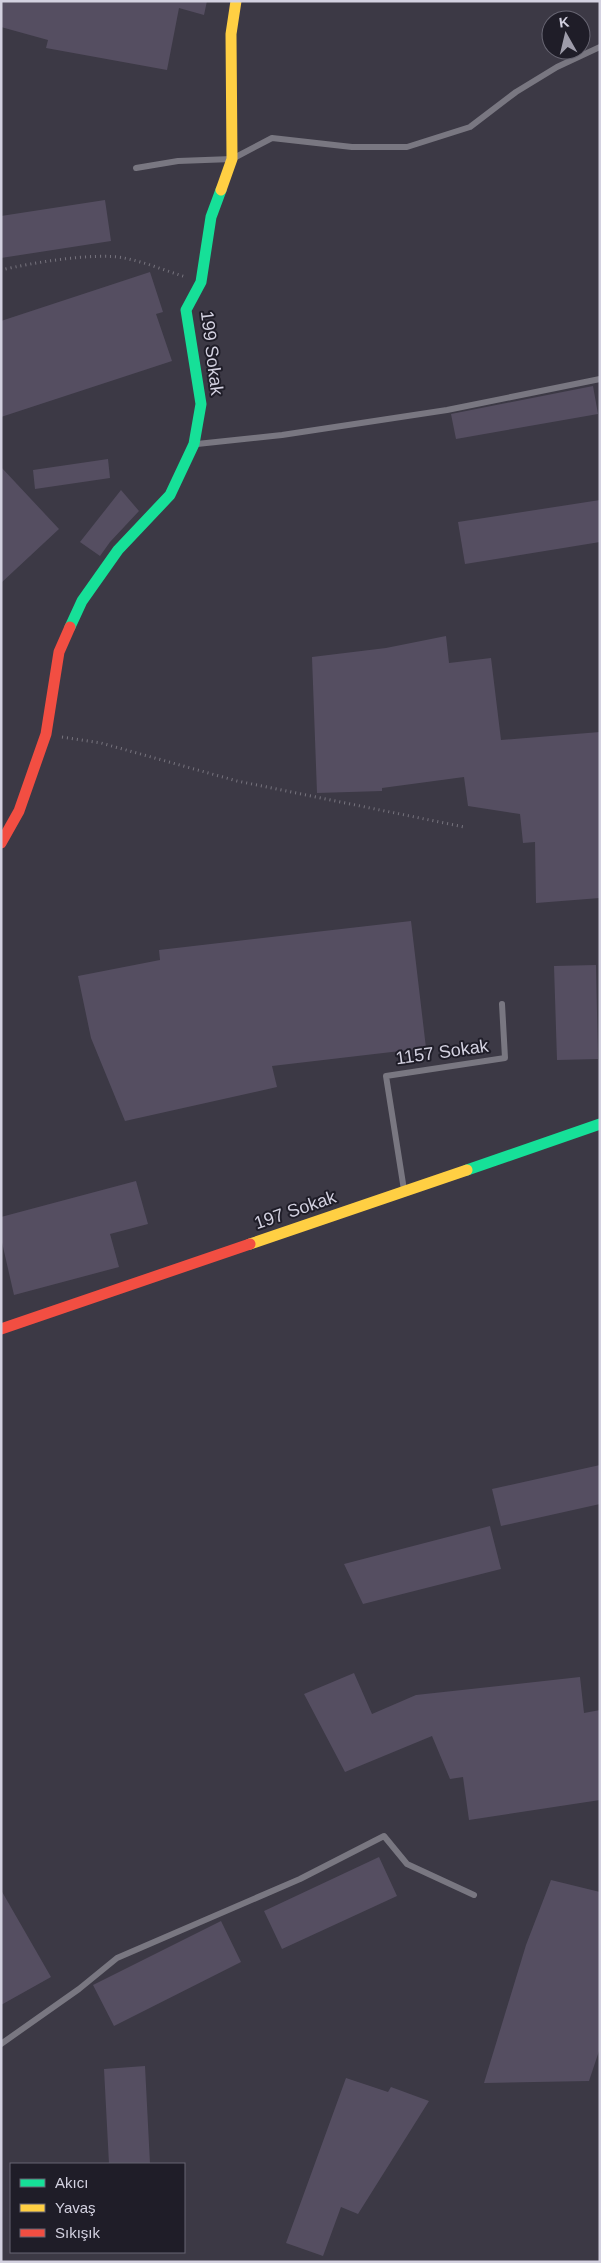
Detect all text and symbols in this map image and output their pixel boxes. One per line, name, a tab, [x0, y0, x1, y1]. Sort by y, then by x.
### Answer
north arrow	[541, 10, 591, 60]
text: K	[558, 13, 570, 31]
street label: 199 Sokak	[197, 310, 227, 397]
street label: 1157 Sokak	[394, 1035, 491, 1068]
street label: 197 Sokak	[252, 1186, 339, 1233]
legend	[10, 2163, 185, 2253]
text: Akıcı	[55, 2174, 88, 2191]
text: Yavaş	[55, 2199, 96, 2216]
text: Sıkışık	[55, 2224, 101, 2241]

